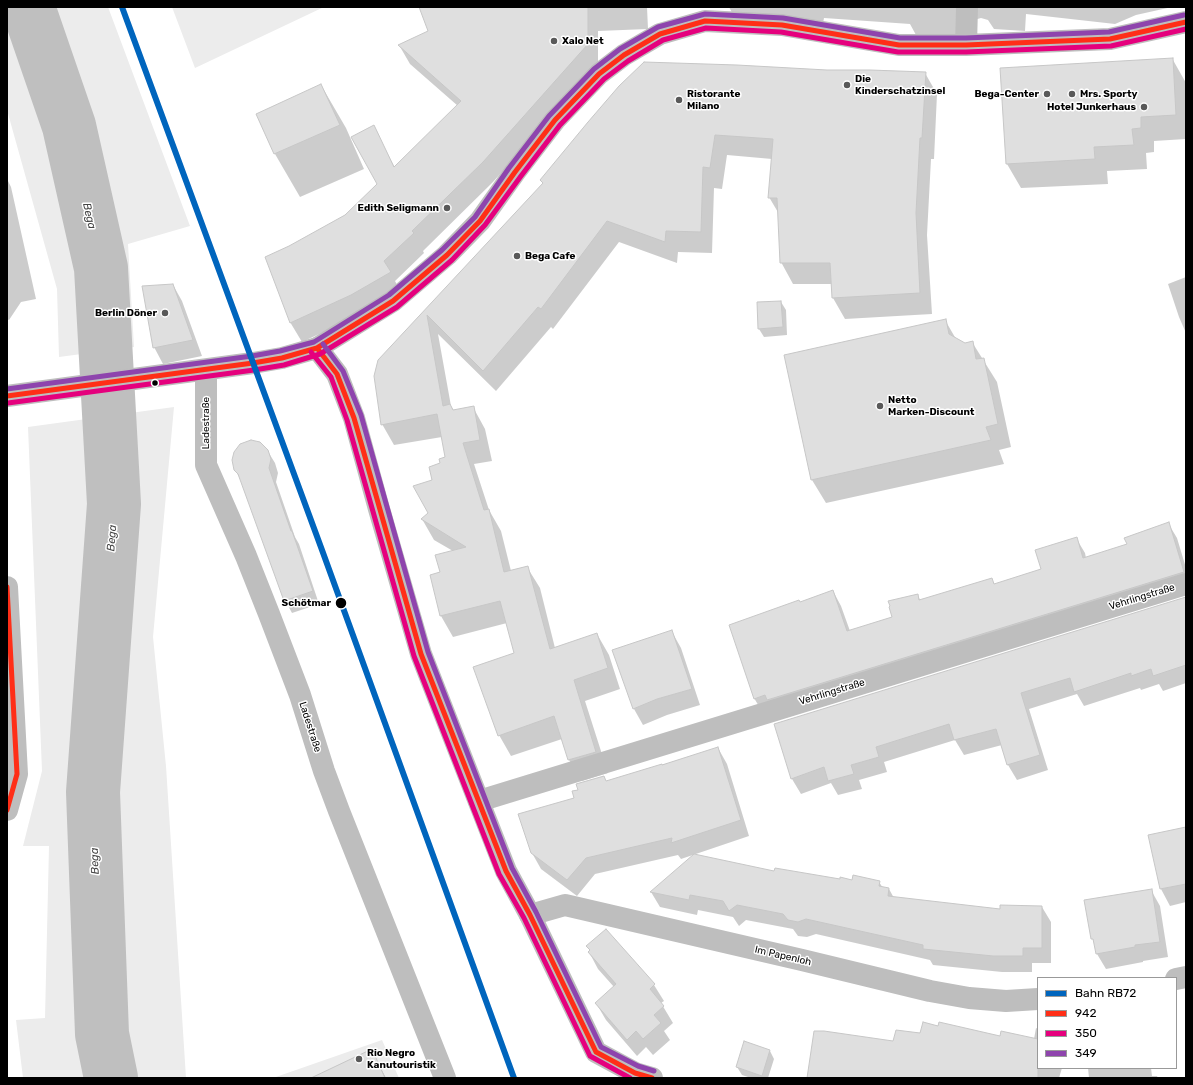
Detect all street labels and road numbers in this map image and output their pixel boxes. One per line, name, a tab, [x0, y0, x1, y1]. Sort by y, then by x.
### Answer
street label: Ladestraße	[200, 397, 212, 449]
street label: Vehrlingstraße	[1108, 581, 1176, 613]
street label: Vehrlingstraße	[798, 676, 866, 708]
street label: Ladestraße	[296, 700, 324, 754]
street label: Im Papenloh	[753, 944, 813, 968]

